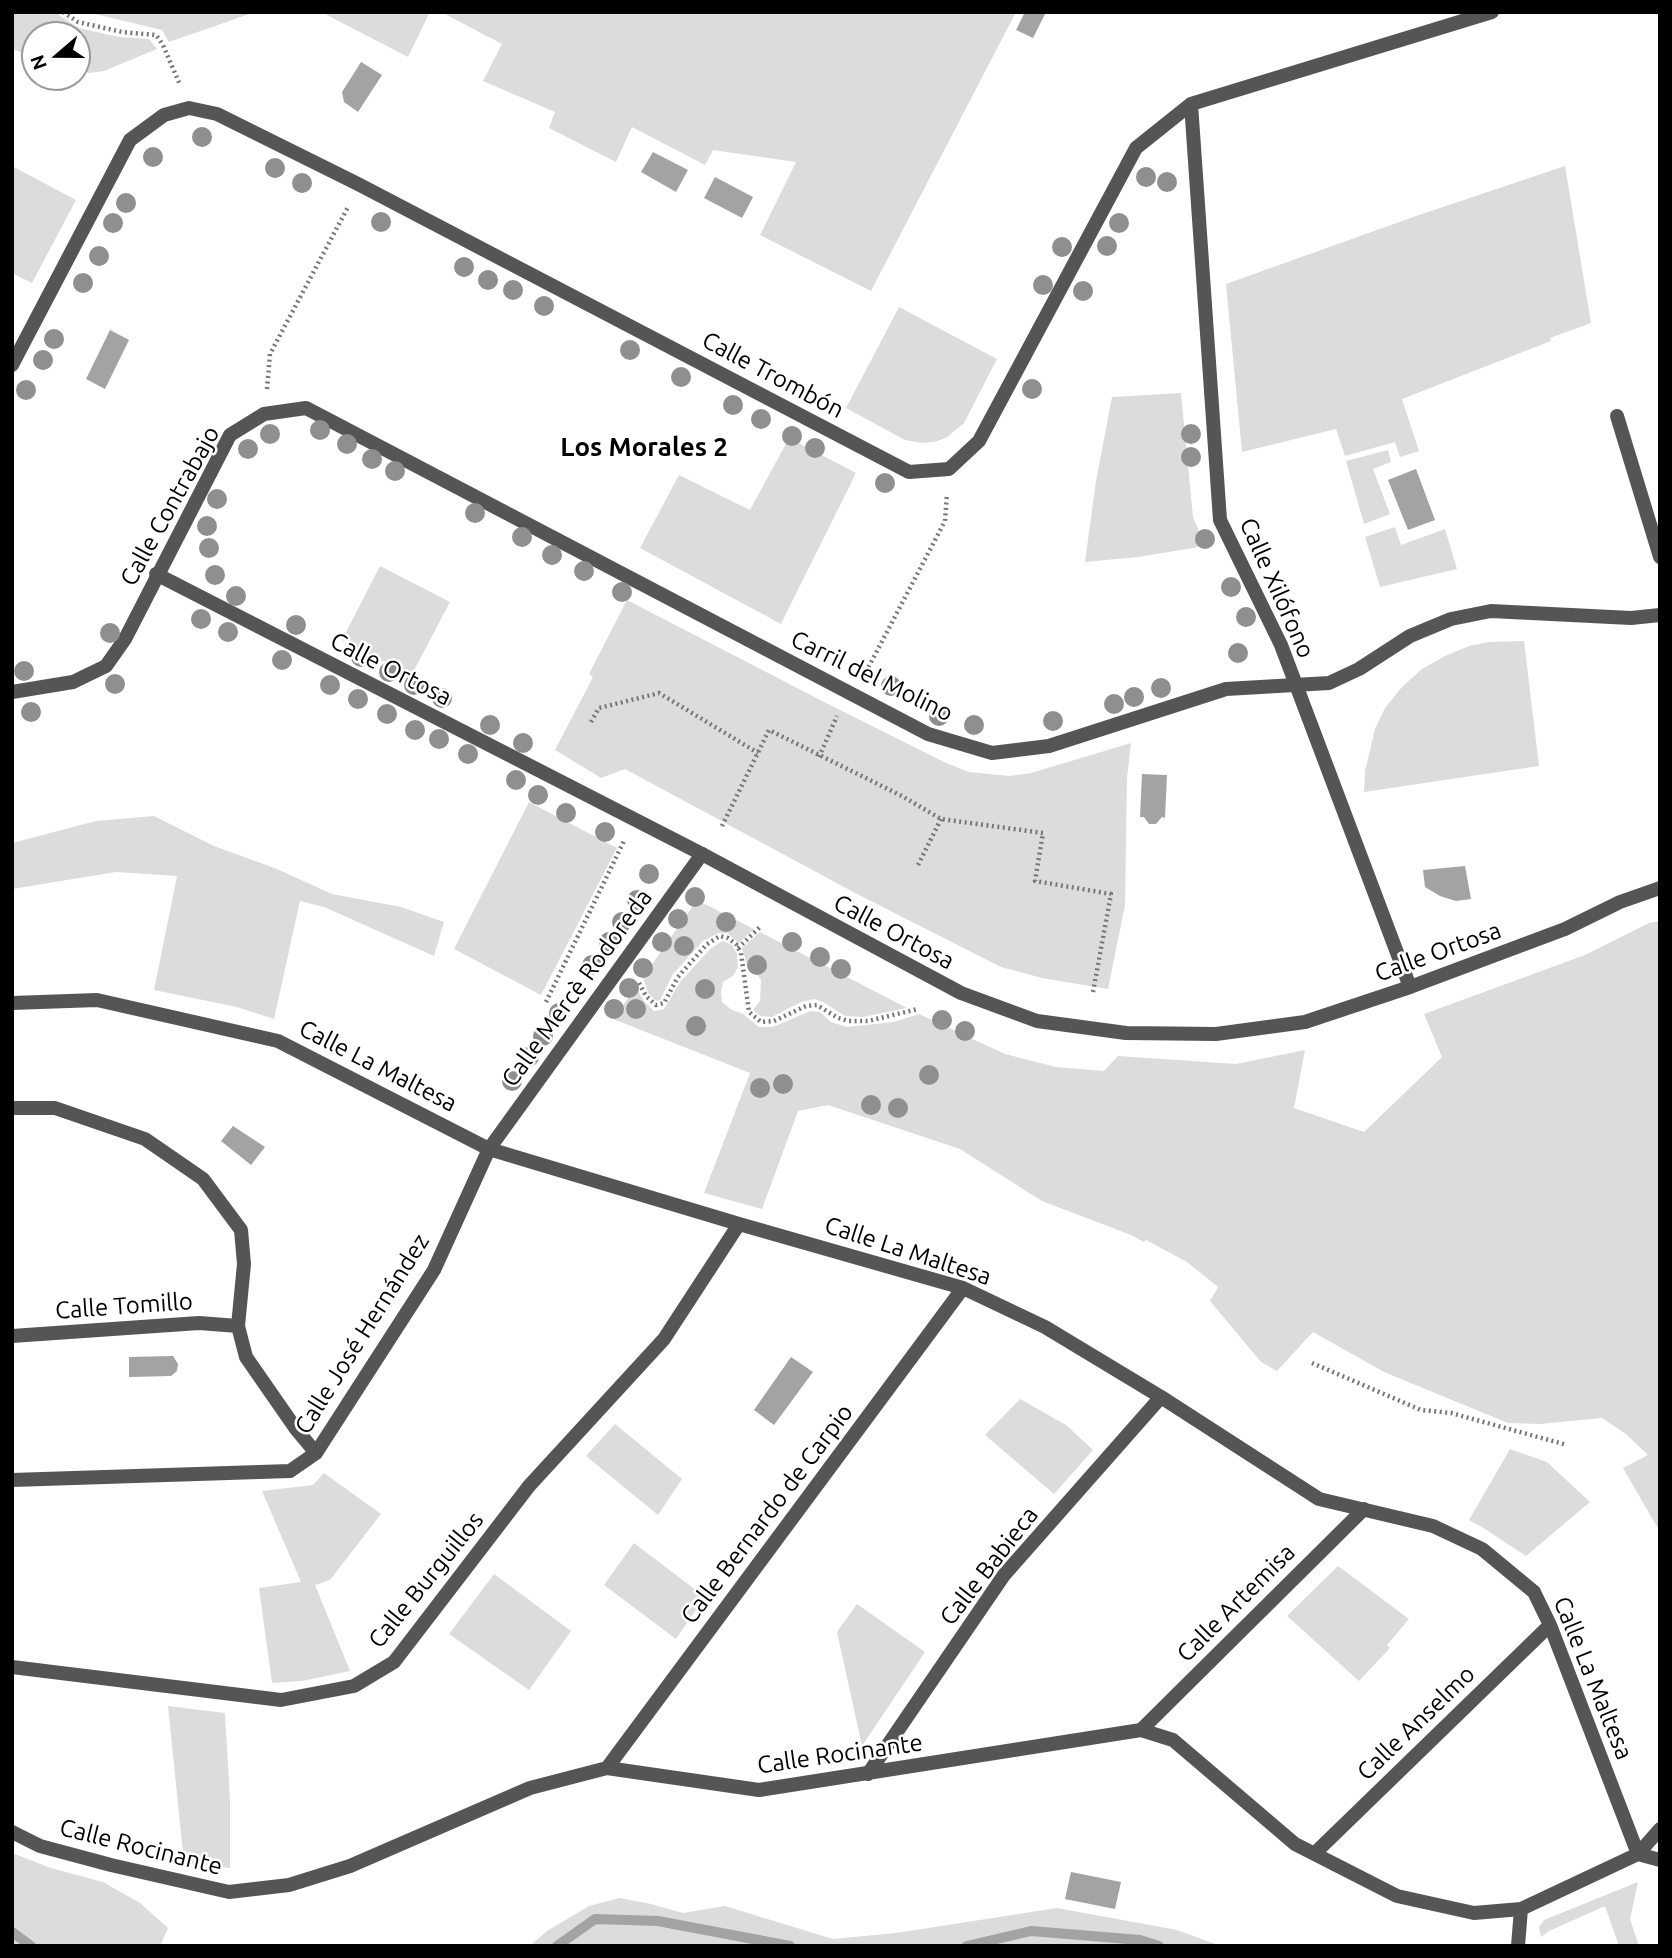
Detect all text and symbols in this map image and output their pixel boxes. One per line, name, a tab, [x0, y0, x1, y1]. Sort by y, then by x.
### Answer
north arrow	[21, 21, 91, 91]
text: N	[25, 52, 51, 73]
street label: Calle Trombón	[697, 326, 849, 424]
street label: Calle Contrabajo	[114, 421, 226, 591]
district label: Los Morales 2	[560, 431, 728, 463]
street label: Calle Xilófono	[1233, 514, 1321, 662]
street label: Carril del Molino	[786, 624, 958, 728]
street label: Calle Ortosa	[326, 626, 456, 712]
street label: Calle Mercè Rodoreda	[496, 884, 658, 1092]
street label: Calle Ortosa	[829, 888, 959, 976]
street label: Calle Ortosa	[1371, 916, 1505, 988]
street label: Calle La Maltesa	[294, 1014, 462, 1118]
street label: Calle La Maltesa	[821, 1211, 995, 1291]
street label: Calle José Hernández	[289, 1229, 435, 1439]
street label: Calle Tomillo	[54, 1287, 194, 1325]
street label: Calle Bernardo de Carpio	[675, 1399, 859, 1629]
street label: Calle Babieca	[934, 1501, 1044, 1631]
street label: Calle Burguillos	[362, 1506, 490, 1654]
street label: Calle Artemisa	[1171, 1538, 1301, 1668]
street label: Calle La Maltesa	[1547, 1592, 1639, 1764]
street label: Calle Anselmo	[1351, 1660, 1481, 1786]
street label: Calle Rocinante	[755, 1728, 925, 1780]
street label: Calle Rocinante	[57, 1813, 225, 1881]

